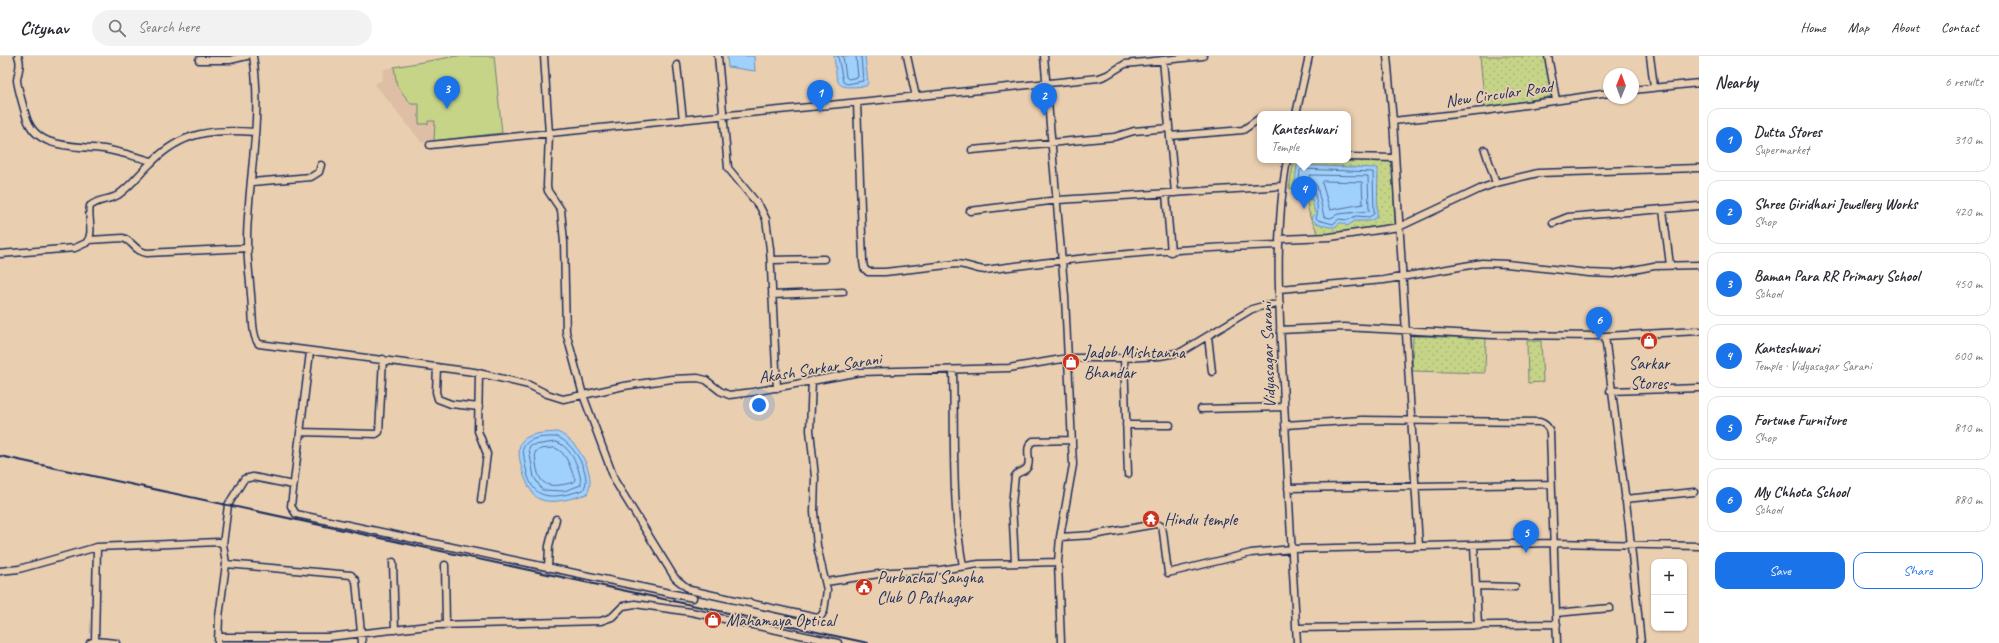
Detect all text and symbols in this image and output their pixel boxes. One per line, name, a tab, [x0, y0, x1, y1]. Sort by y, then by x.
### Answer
search box	[92, 10, 372, 46]
text: Citynav	[20, 16, 68, 40]
icon: search	[106, 17, 128, 39]
text: Search here	[138, 18, 199, 37]
text: Home	[1800, 19, 1826, 36]
text: Map	[1848, 19, 1869, 36]
text: About	[1891, 19, 1919, 36]
text: Contact	[1941, 19, 1979, 36]
north arrow	[1603, 68, 1639, 104]
text: Nearby	[1715, 72, 1758, 93]
text: 6 results	[1945, 74, 1983, 90]
pin: 3	[434, 76, 460, 109]
street label: New Circular Road	[1444, 76, 1556, 112]
pin: 1	[807, 80, 833, 113]
pin: 2	[1031, 83, 1057, 116]
popup	[1257, 111, 1351, 163]
text: Kanteshwari	[1271, 120, 1337, 139]
text: Dutta Stores	[1754, 123, 1822, 142]
text: 1	[1726, 132, 1732, 148]
text: 310 m	[1954, 132, 1982, 148]
text: Temple	[1271, 139, 1299, 155]
text: Supermarket	[1754, 142, 1809, 158]
pin: 4	[1291, 176, 1317, 209]
text: Shree Giridhari Jewellery Works	[1754, 195, 1917, 214]
text: 2	[1726, 204, 1732, 220]
text: 420 m	[1954, 204, 1982, 220]
text: Shop	[1754, 214, 1776, 230]
text: Baman Para RR Primary School	[1754, 267, 1919, 286]
text: 3	[1726, 276, 1732, 292]
text: 450 m	[1954, 276, 1982, 292]
text: School	[1754, 286, 1782, 302]
street label: Vidyasagar Sarani	[1256, 300, 1280, 408]
pin: 6	[1586, 307, 1612, 340]
shop icon: Sarkar Stores	[1639, 331, 1659, 351]
text: Kanteshwari	[1754, 339, 1819, 358]
place label: Jadob Mishtanna Bhandar	[1083, 342, 1186, 383]
street label: Akash Sarkar Sarani	[757, 348, 886, 388]
text: 4	[1726, 348, 1732, 364]
text: 600 m	[1954, 348, 1982, 364]
shop icon: Jadob Mishtanna Bhandar	[1061, 352, 1081, 372]
place label: Sarkar Stores	[1629, 353, 1671, 394]
text: Temple · Vidyasagar Sarani	[1754, 358, 1872, 374]
your location	[749, 395, 769, 415]
text: Fortune Furniture	[1754, 411, 1846, 430]
text: 5	[1726, 420, 1732, 436]
text: 810 m	[1954, 420, 1982, 436]
text: Shop	[1754, 430, 1776, 446]
text: My Chhota School	[1754, 483, 1848, 502]
text: 6	[1726, 492, 1732, 508]
text: 880 m	[1954, 492, 1982, 508]
text: School	[1754, 502, 1782, 518]
temple icon: Hindu temple	[1141, 509, 1161, 529]
place label: Hindu temple	[1164, 509, 1239, 530]
pin: 5	[1513, 520, 1539, 553]
button: Save	[1715, 552, 1845, 589]
button: Share	[1853, 552, 1983, 589]
map controls	[1651, 559, 1687, 631]
button: +	[1651, 559, 1687, 595]
place label: Purbachal Sangha Club O Pathagar	[877, 567, 984, 608]
public building icon: Purbachal Sangha Club O Pathagar	[854, 577, 874, 597]
button: −	[1651, 595, 1687, 631]
shop icon: Mahamaya Optical	[703, 610, 723, 630]
place label: Mahamaya Optical	[726, 610, 838, 631]

